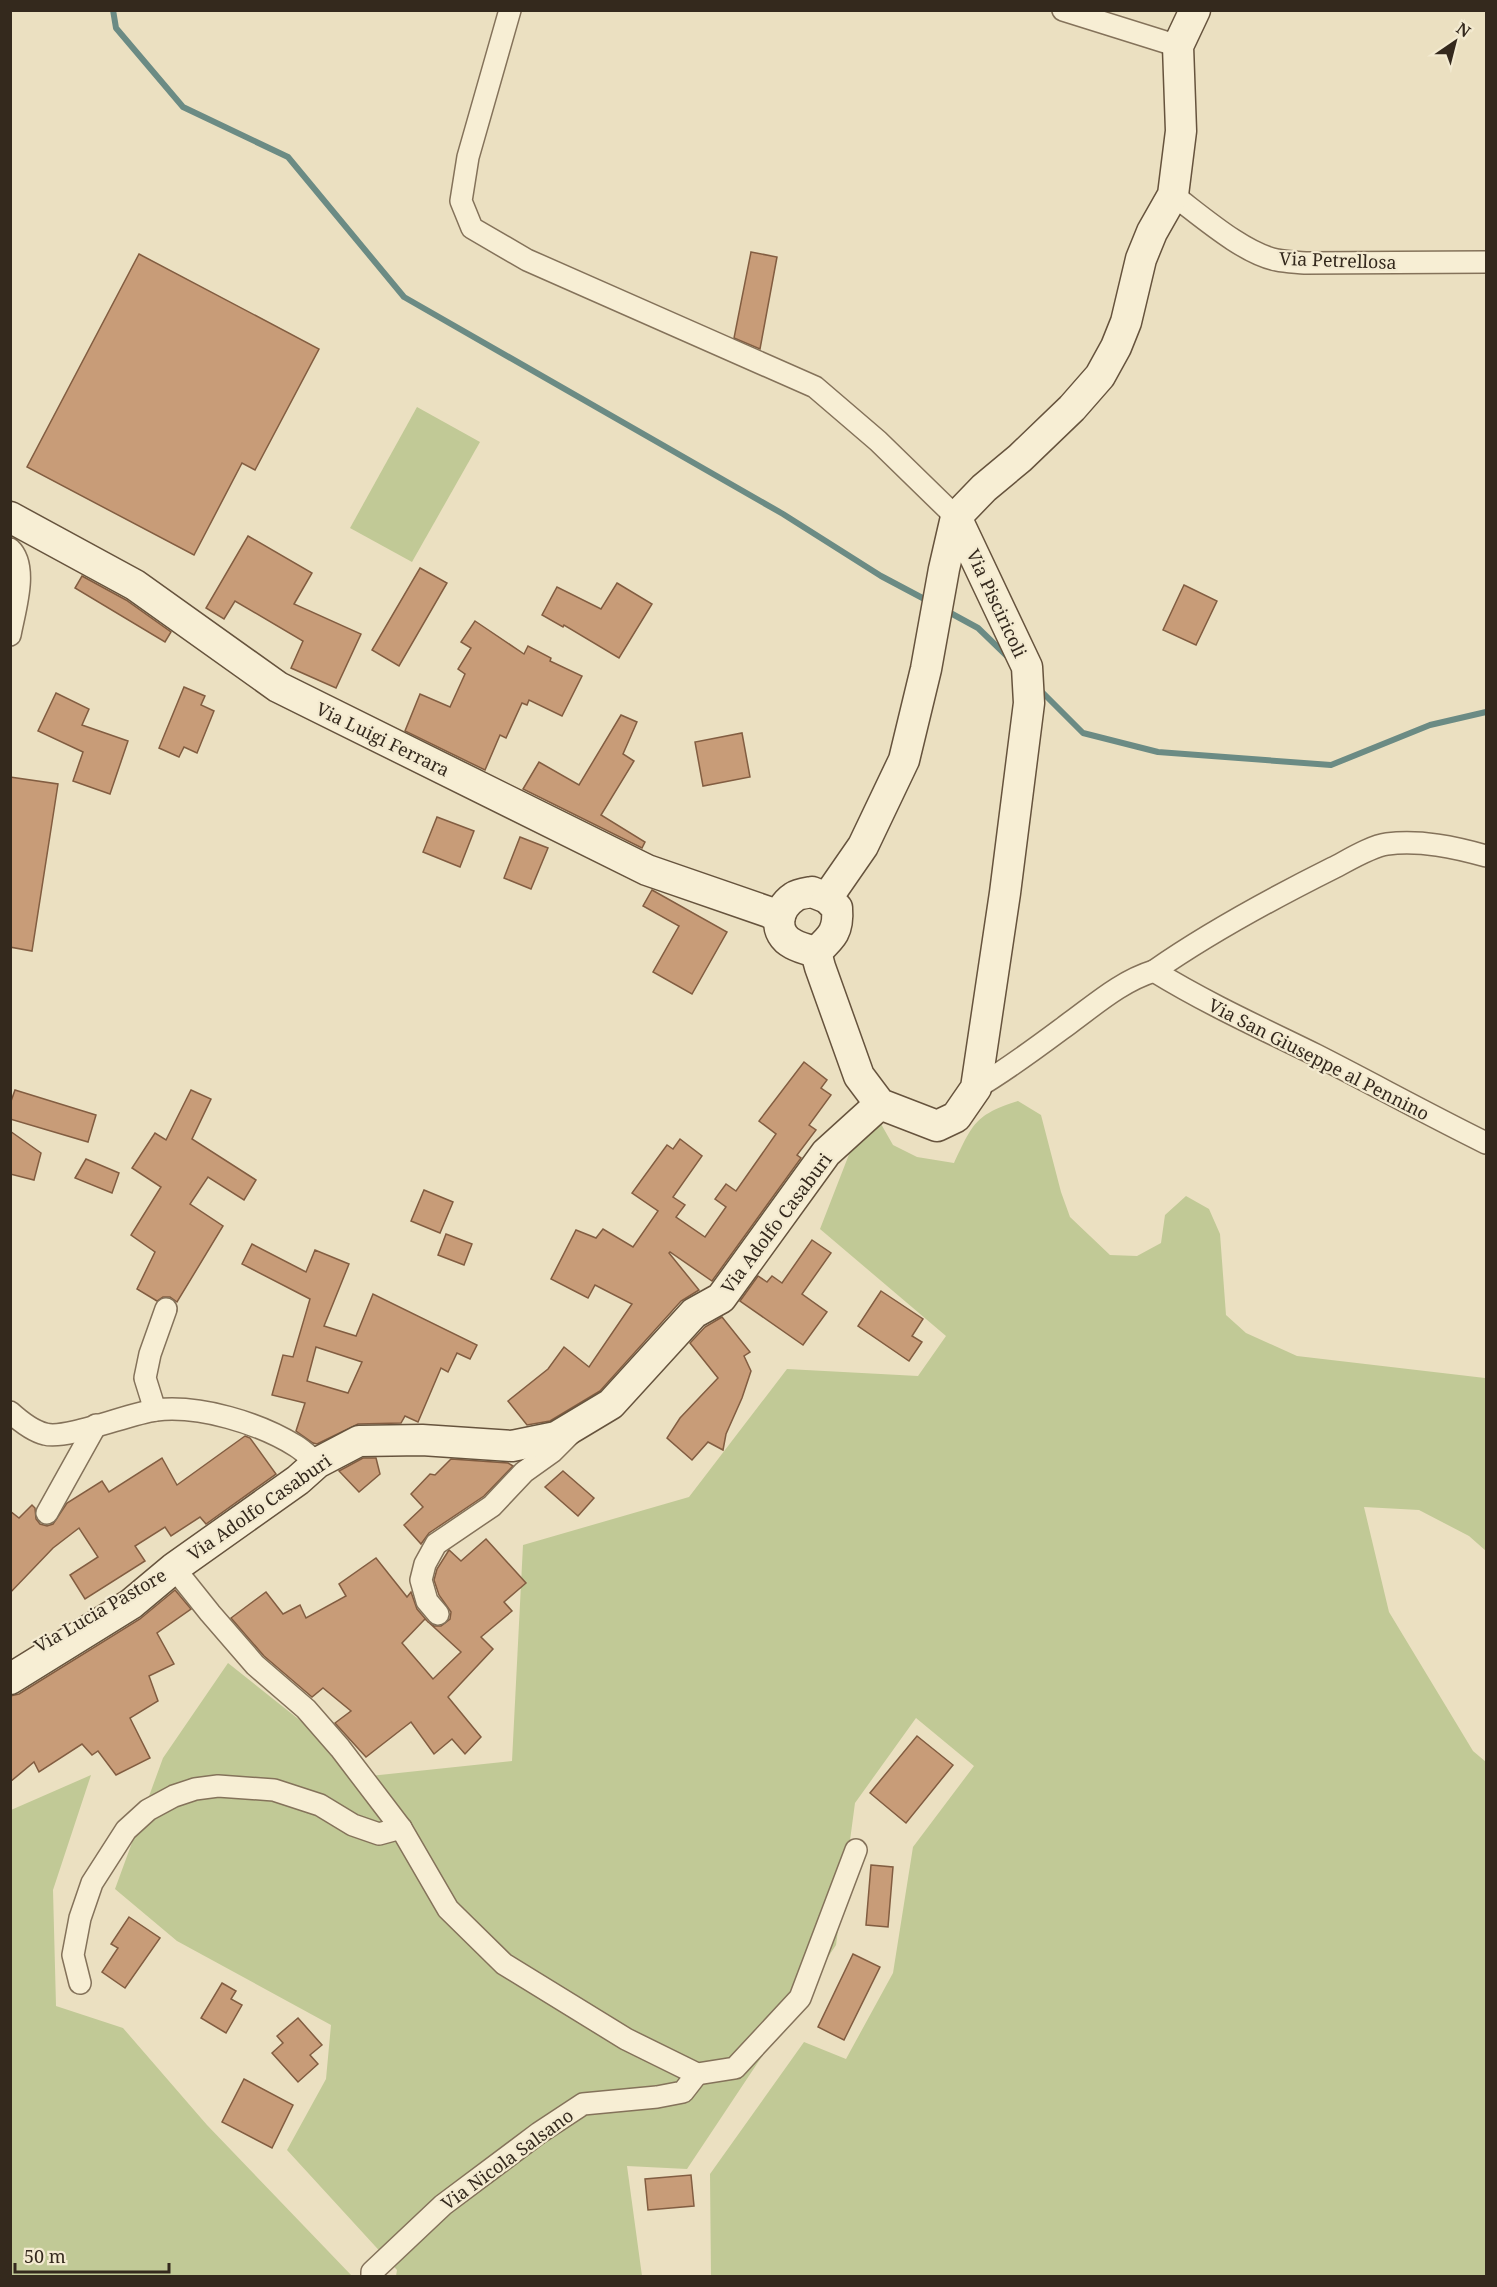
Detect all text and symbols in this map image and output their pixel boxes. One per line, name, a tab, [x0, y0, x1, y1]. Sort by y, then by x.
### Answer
north arrow	[1425, 12, 1485, 72]
text: N	[1452, 17, 1475, 43]
street label: Via Petrellosa	[1279, 246, 1397, 274]
street label: Via Pisciricoli	[961, 545, 1033, 661]
street label: Via Luigi Ferrara	[312, 696, 454, 782]
street label: Via San Giuseppe al Pennino	[1204, 993, 1434, 1125]
street label: Via Adolfo Casaburi	[715, 1148, 837, 1298]
street label: Via Adolfo Casaburi	[183, 1448, 336, 1566]
street label: Via Lucia Pastore	[30, 1562, 170, 1658]
street label: Via Nicola Salsano	[436, 2103, 578, 2215]
scale bar	[15, 2236, 170, 2274]
text: 50 m	[24, 2244, 66, 2268]

